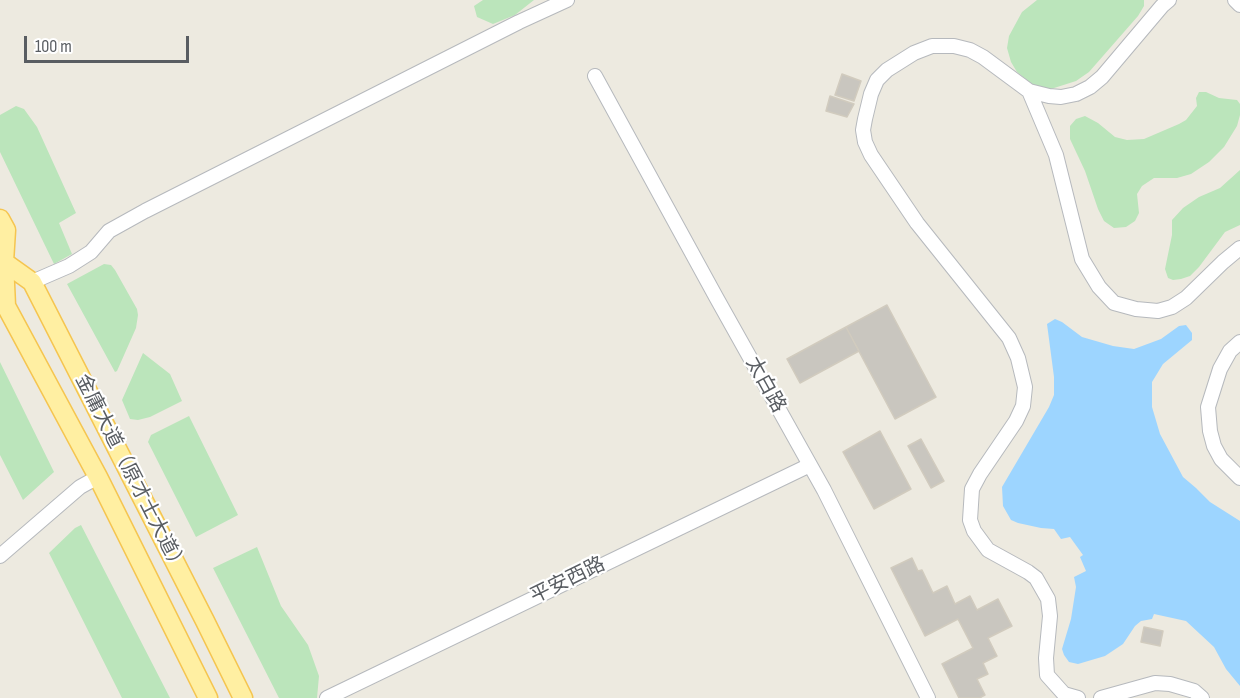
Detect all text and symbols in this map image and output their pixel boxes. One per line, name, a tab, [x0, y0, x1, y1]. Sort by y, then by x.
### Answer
scale bar	[27, 24, 192, 62]
text: 100 m	[35, 36, 72, 57]
street label: 太白路	[740, 353, 790, 417]
street label: 金庸大道（原才士大道）	[69, 371, 191, 577]
street label: 平安西路	[527, 553, 609, 609]

